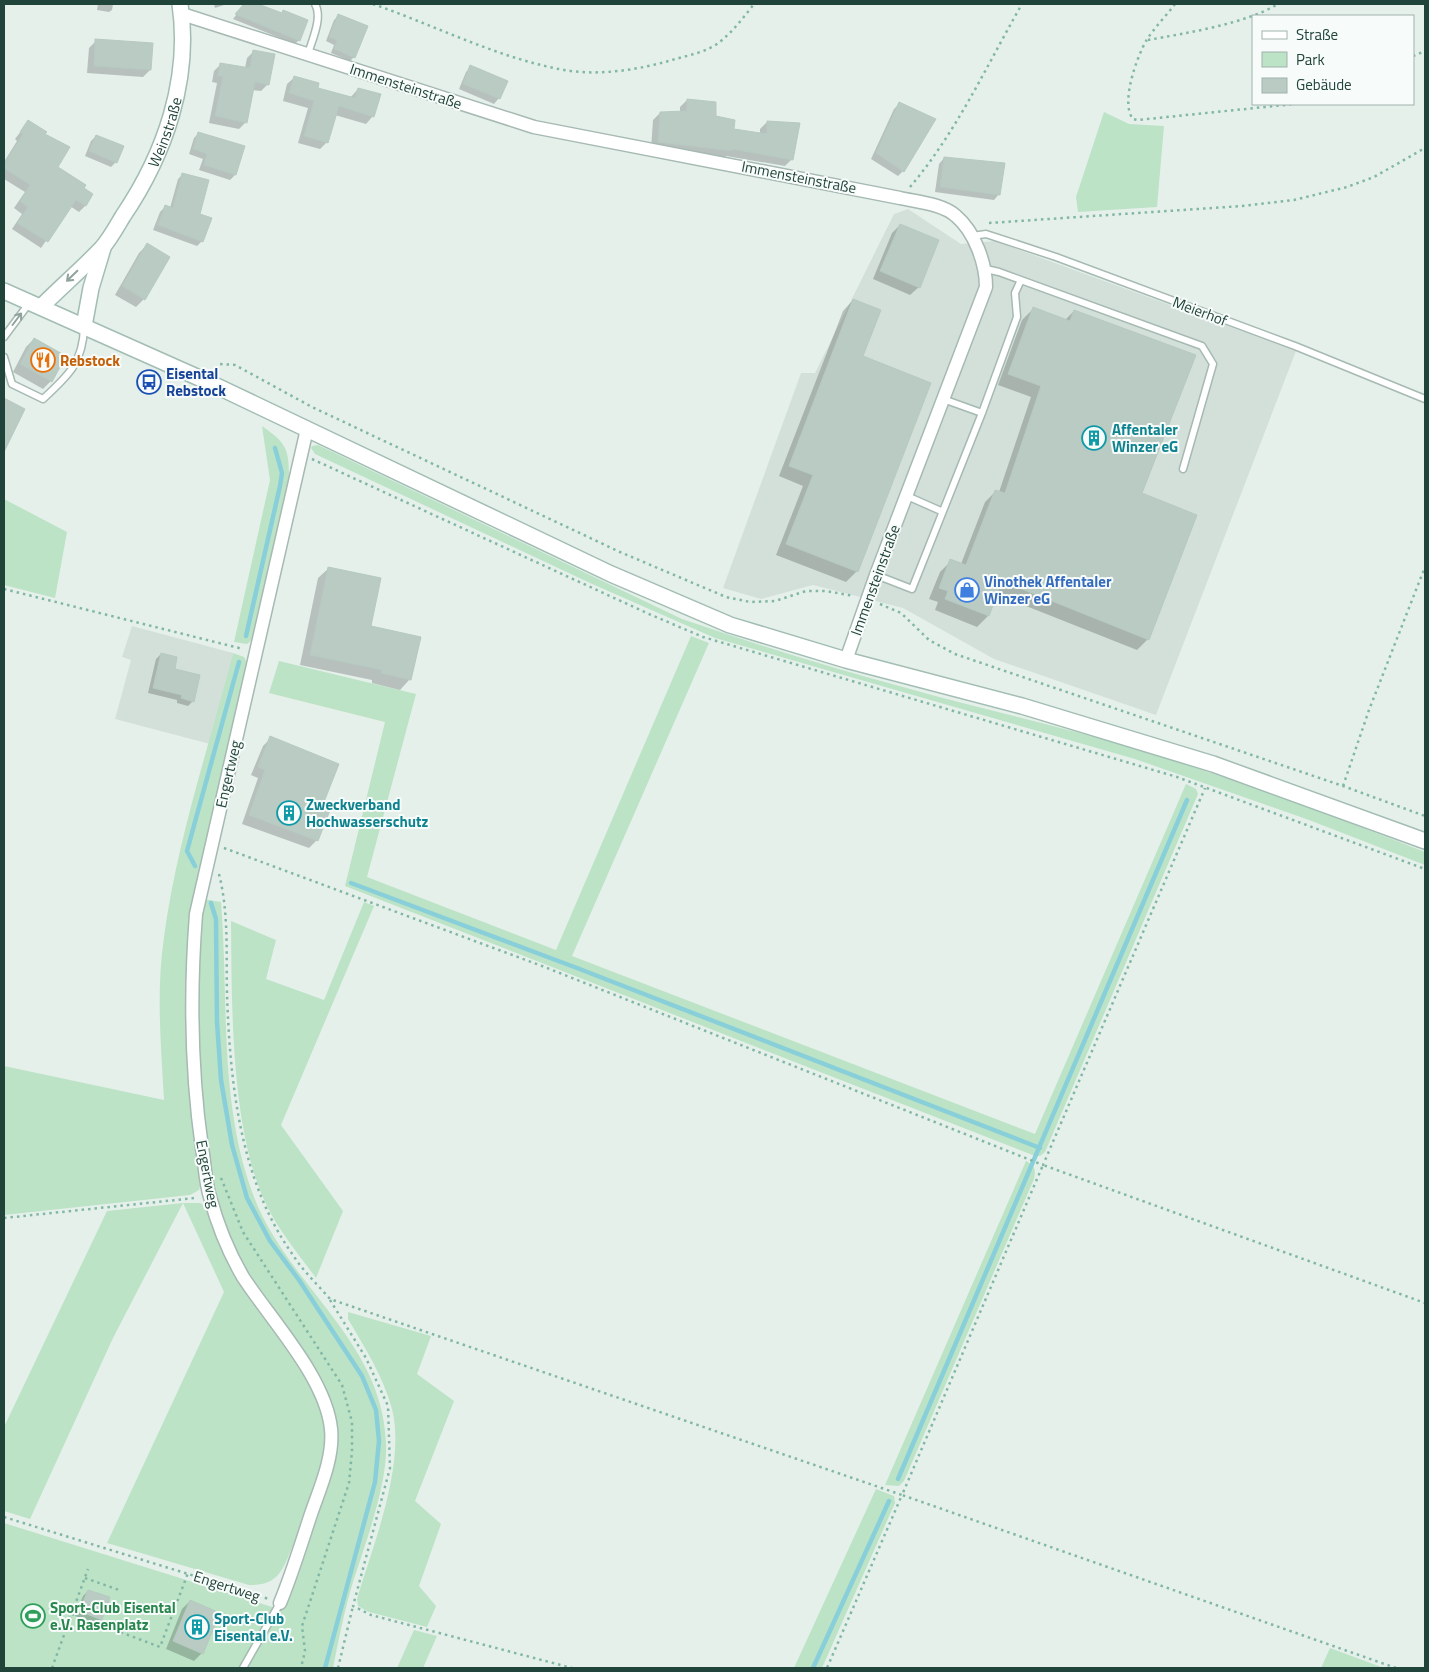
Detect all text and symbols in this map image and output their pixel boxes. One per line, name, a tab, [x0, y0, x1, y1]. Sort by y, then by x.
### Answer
legend	[1252, 15, 1414, 105]
text: Straße	[1296, 23, 1338, 46]
text: Park	[1296, 48, 1325, 71]
street label: Immensteinstraße	[347, 57, 465, 115]
text: Gebäude	[1296, 73, 1352, 96]
street label: Weinstraße	[141, 95, 187, 171]
street label: Immensteinstraße	[740, 155, 858, 199]
one-way arrow	[66, 270, 79, 282]
street label: Meierhof	[1169, 290, 1231, 332]
one-way arrow	[12, 312, 22, 326]
restaurant icon: Rebstock	[30, 347, 56, 373]
place label: Rebstock	[60, 349, 120, 372]
place label: Eisental Rebstock	[166, 362, 226, 402]
bus stop icon: Eisental Rebstock	[136, 369, 162, 395]
place label: Affentaler Winzer eG	[1112, 418, 1178, 458]
building icon: Affentaler Winzer eG	[1081, 425, 1107, 451]
street label: Immensteinstraße	[844, 521, 906, 639]
place label: Vinothek Affentaler Winzer eG	[984, 570, 1112, 610]
shop icon: Vinothek Affentaler Winzer eG	[954, 577, 980, 603]
street label: Engertweg	[209, 738, 247, 810]
place label: Zweckverband Hochwasserschutz	[306, 793, 428, 833]
building icon: Zweckverband Hochwasserschutz	[276, 800, 302, 826]
street label: Engertweg	[190, 1138, 226, 1210]
street label: Engertweg	[191, 1564, 264, 1608]
place label: Sport-Club Eisental e.V. Rasenplatz	[50, 1596, 176, 1636]
sports icon: Sport-Club Eisental e.V. Rasenplatz	[20, 1603, 46, 1629]
place label: Sport-Club Eisental e.V.	[214, 1607, 293, 1647]
building icon: Sport-Club Eisental e.V.	[184, 1614, 210, 1640]

